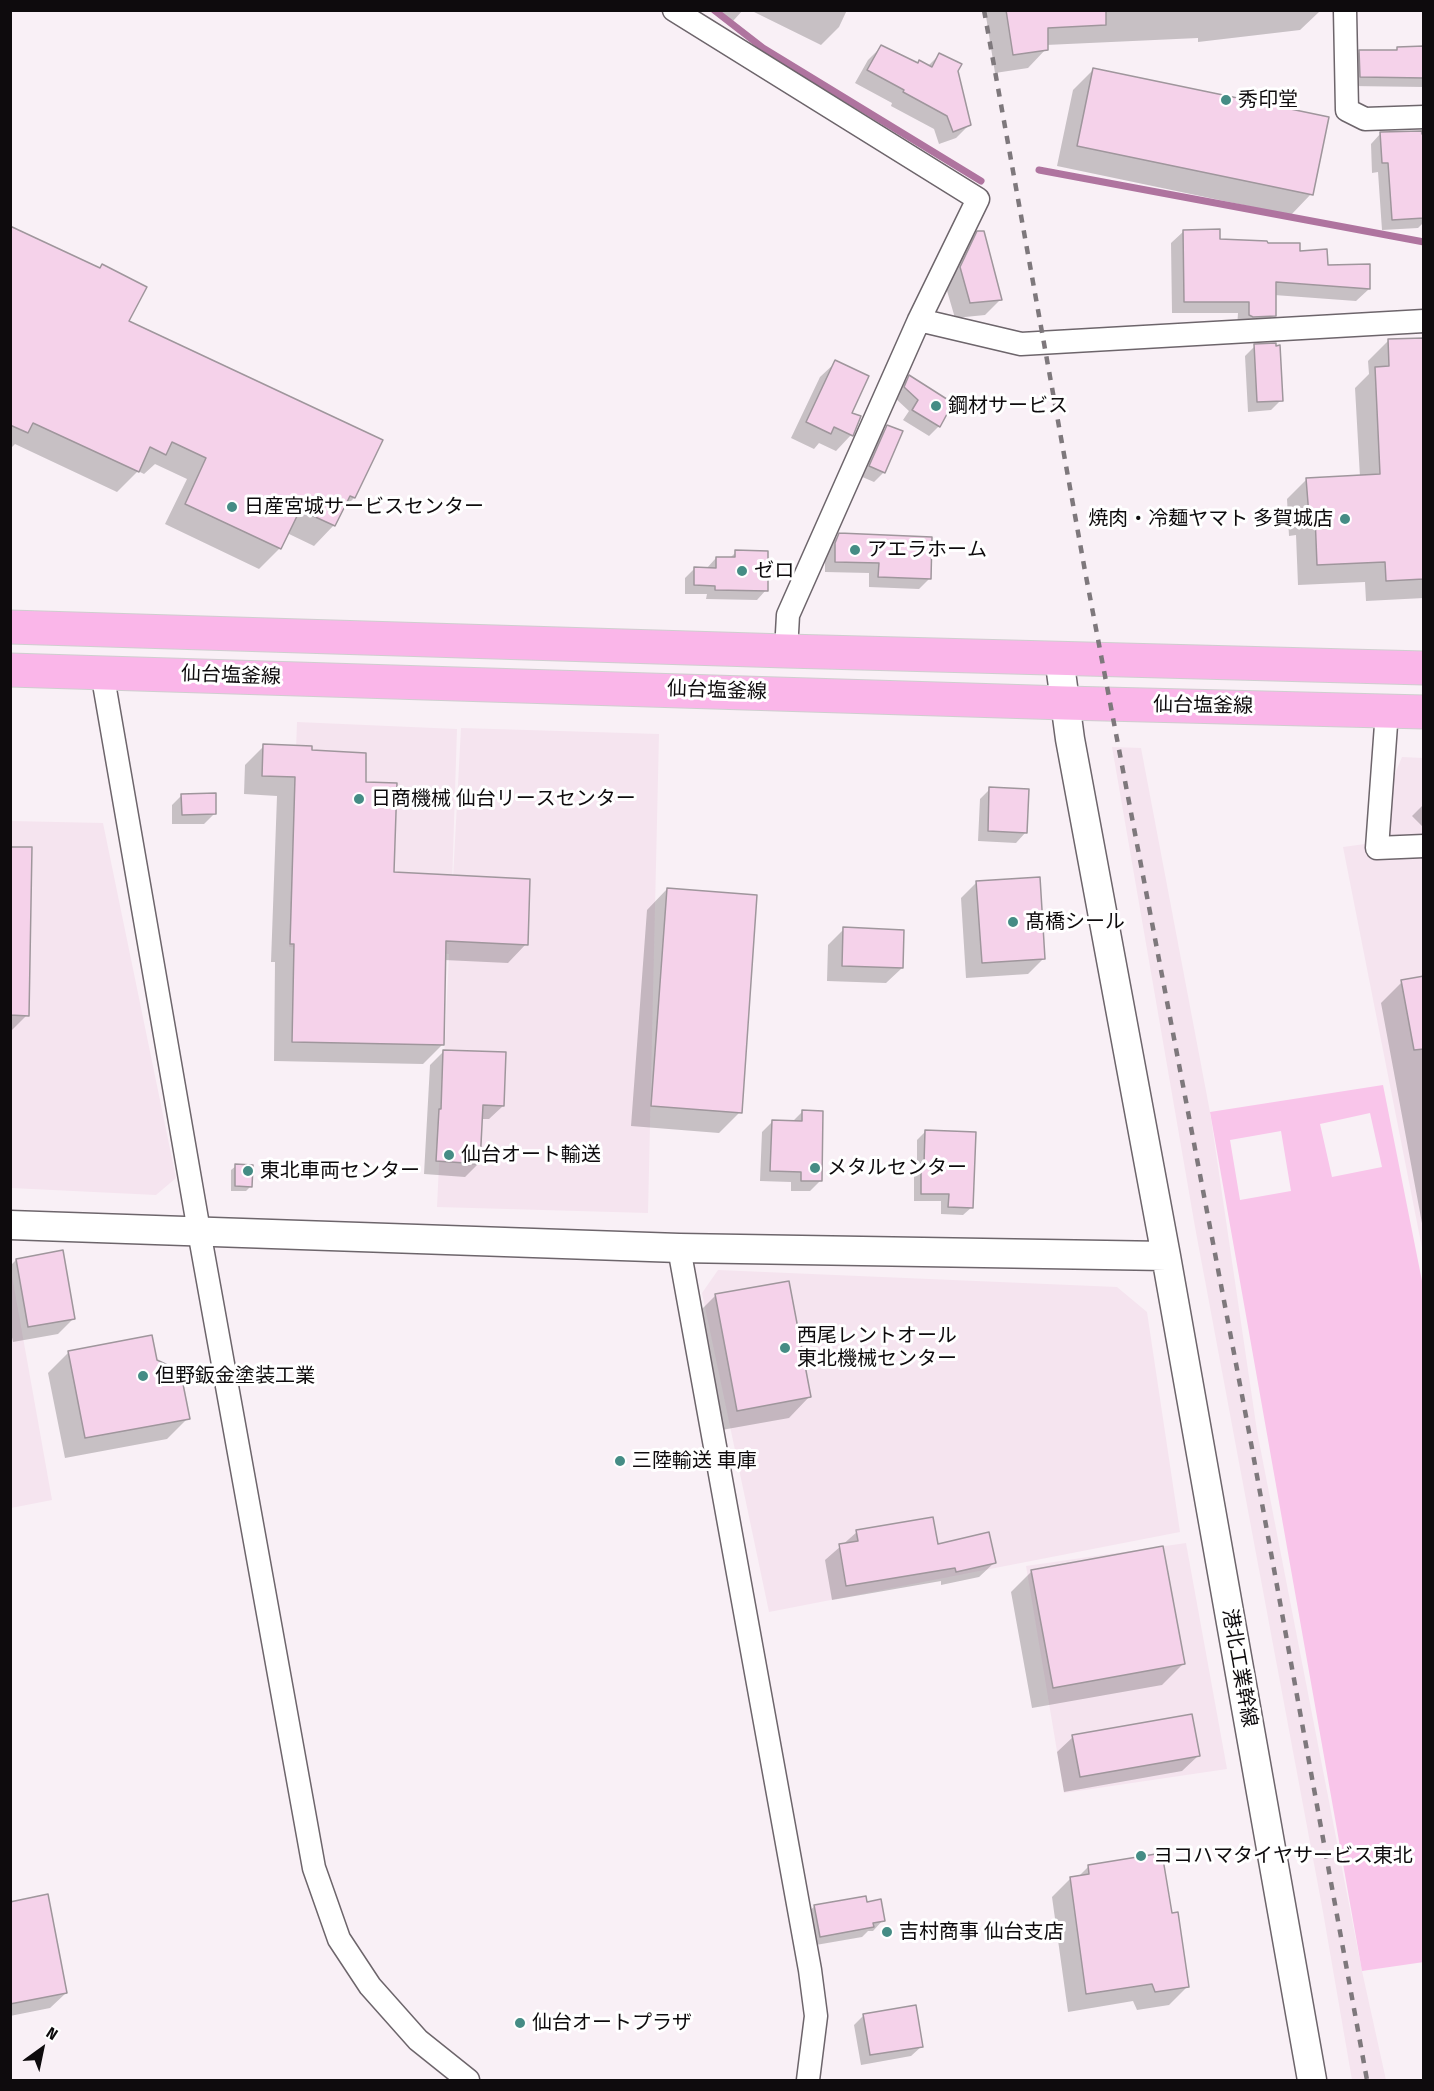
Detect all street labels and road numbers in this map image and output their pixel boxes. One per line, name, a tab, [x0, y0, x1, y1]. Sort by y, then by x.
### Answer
street label: 仙台塩釜線	[181, 662, 281, 690]
street label: 仙台塩釜線	[667, 677, 767, 705]
street label: 仙台塩釜線	[1153, 693, 1253, 719]
street label: 港北工業幹線	[1217, 1607, 1261, 1729]

